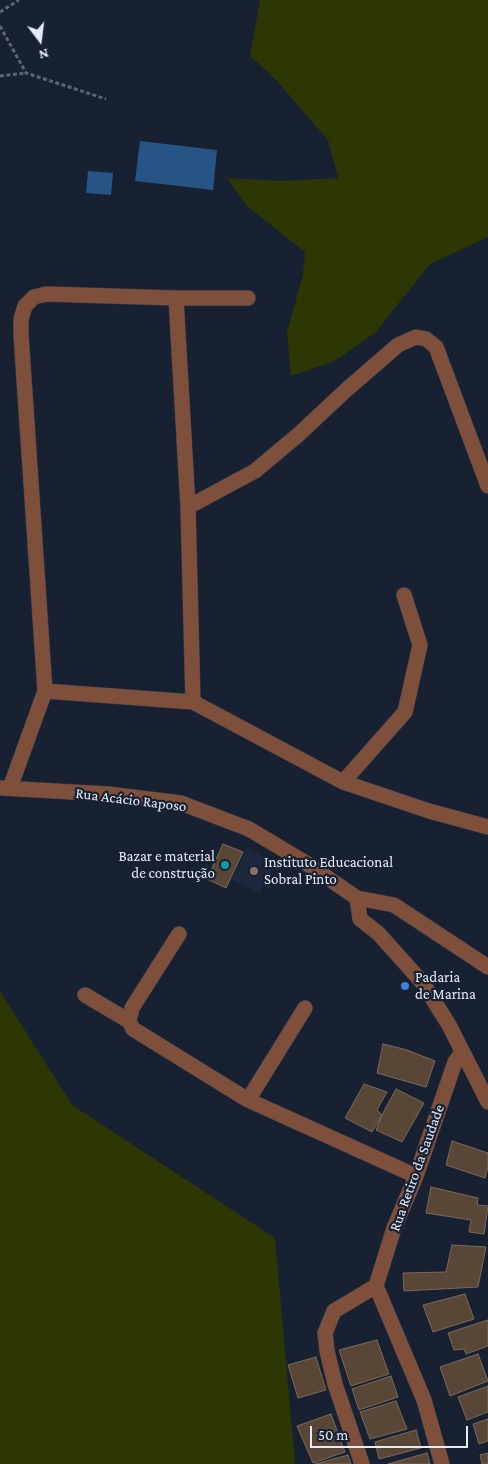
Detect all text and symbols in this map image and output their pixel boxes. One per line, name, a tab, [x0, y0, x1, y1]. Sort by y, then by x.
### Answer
north arrow	[15, 15, 65, 65]
text: N	[37, 46, 51, 63]
street label: Rua Acácio Raposo	[74, 784, 188, 816]
place label: Bazar e material de construção	[118, 847, 215, 882]
place label: Instituto Educacional Sobral Pinto	[264, 853, 393, 888]
marker: Bazar e material de construção	[219, 859, 231, 871]
marker: Instituto Educacional Sobral Pinto	[248, 865, 260, 877]
place label: Padaria de Marina	[415, 968, 476, 1003]
marker: Padaria de Marina	[399, 980, 411, 992]
street label: Rua Retiro da Saudade	[386, 1102, 448, 1234]
scale bar	[313, 1416, 470, 1448]
text: 50 m	[318, 1427, 348, 1443]

